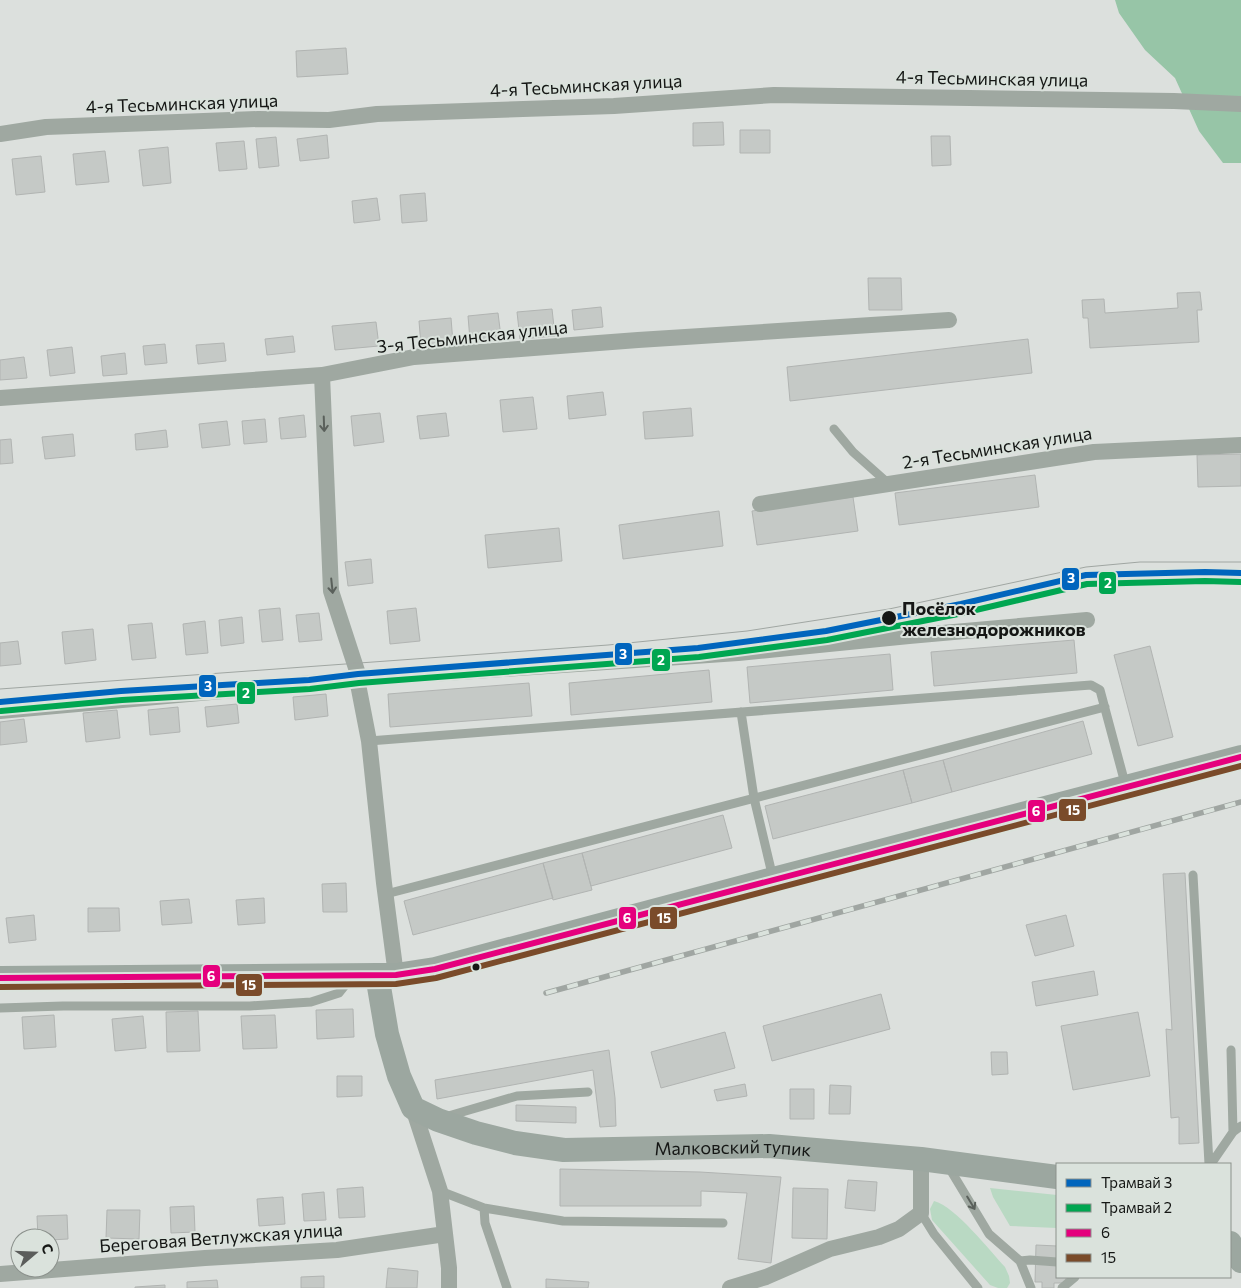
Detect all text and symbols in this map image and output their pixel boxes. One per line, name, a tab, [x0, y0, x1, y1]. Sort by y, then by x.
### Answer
street label: 4-я Тесьминская улица	[896, 65, 1088, 91]
street label: 4-я Тесьминская улица	[489, 69, 683, 101]
street label: 4-я Тесьминская улица	[85, 89, 279, 117]
street label: 3-я Тесьминская улица	[375, 315, 569, 357]
one-way arrow	[319, 415, 329, 431]
street label: 2-я Тесьминская улица	[901, 421, 1093, 473]
line badge: 3	[1061, 567, 1080, 591]
text: 3	[1067, 569, 1075, 586]
line badge: 2	[1098, 571, 1117, 595]
text: 2	[1104, 574, 1112, 591]
one-way arrow	[327, 577, 336, 593]
place label: Посёлок железнодорожников	[902, 597, 1086, 640]
marker: Посёлок железнодорожников	[880, 609, 898, 627]
line badge: 3	[614, 642, 633, 666]
text: 3	[619, 645, 627, 662]
line badge: 2	[651, 648, 671, 672]
text: 2	[657, 651, 665, 668]
line badge: 3	[198, 674, 217, 698]
text: 3	[204, 677, 212, 694]
line badge: 2	[236, 681, 256, 705]
text: 2	[242, 684, 250, 701]
line badge: 15	[1058, 798, 1087, 822]
line badge: 6	[1027, 799, 1046, 823]
text: 15	[1066, 801, 1080, 818]
text: 6	[1032, 802, 1041, 819]
line badge: 6	[618, 906, 637, 930]
line badge: 15	[649, 906, 678, 930]
text: 6	[623, 909, 632, 926]
text: 15	[657, 909, 671, 926]
unlabelled marker	[471, 962, 481, 972]
line badge: 6	[202, 964, 221, 988]
text: 6	[207, 967, 216, 984]
line badge: 15	[235, 973, 263, 997]
text: 15	[242, 976, 256, 993]
street label: Малковский тупик	[654, 1135, 813, 1161]
legend	[1056, 1163, 1231, 1278]
text: Трамвай 3	[1101, 1173, 1172, 1191]
one-way arrow	[966, 1196, 976, 1210]
text: Трамвай 2	[1101, 1198, 1172, 1216]
street label: Береговая Ветлужская улица	[99, 1218, 343, 1256]
text: 6	[1101, 1223, 1110, 1241]
north arrow	[10, 1228, 60, 1278]
text: С	[38, 1241, 57, 1256]
text: 15	[1101, 1248, 1116, 1266]

